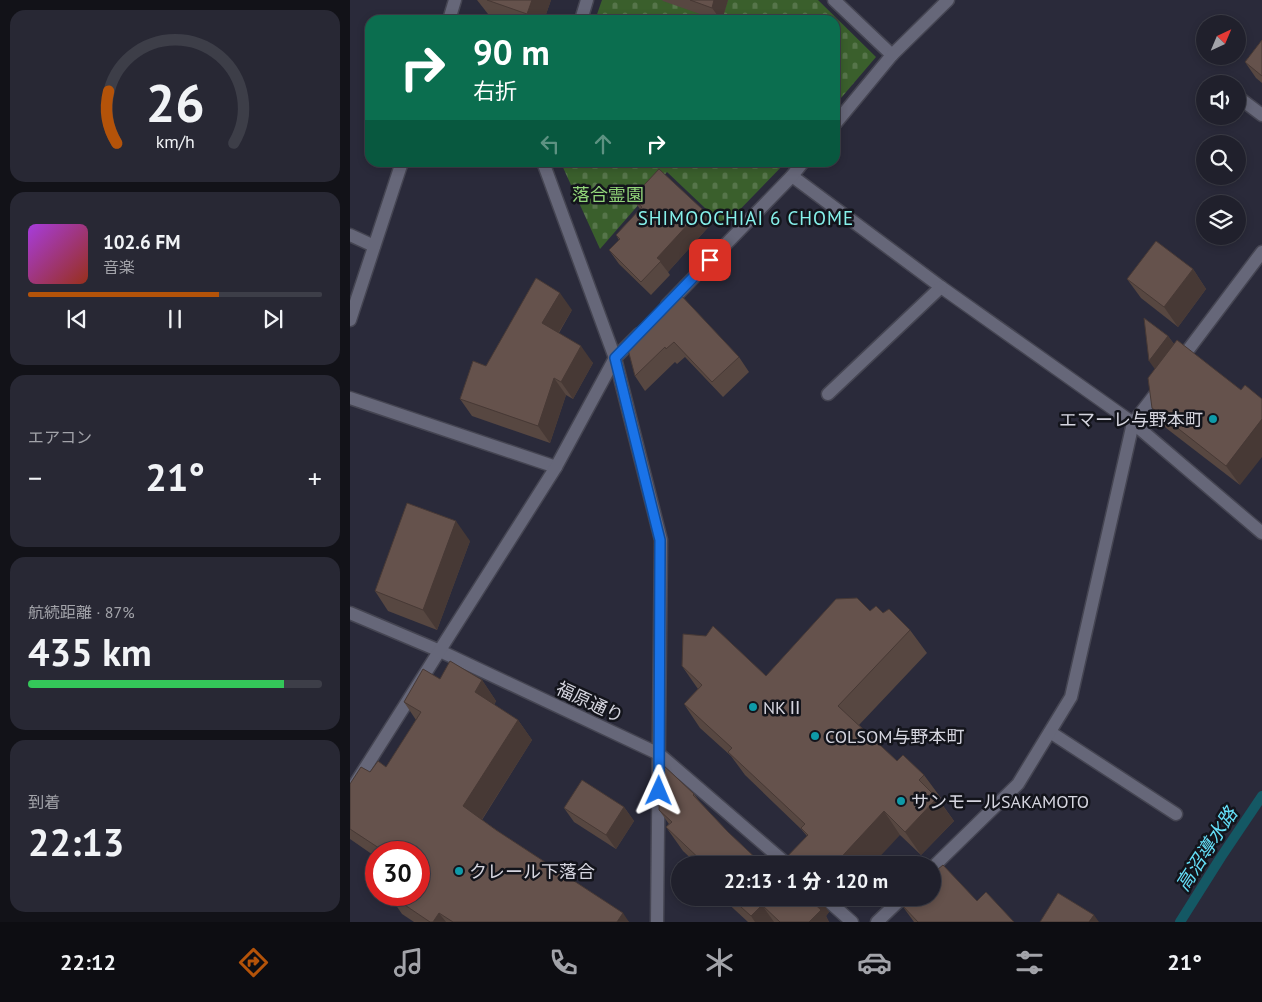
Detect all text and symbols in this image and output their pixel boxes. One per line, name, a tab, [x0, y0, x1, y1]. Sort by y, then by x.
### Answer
north arrow	[1196, 15, 1246, 65]
map controls	[1196, 15, 1246, 245]
text: 90 m	[473, 29, 550, 75]
icon: right	[390, 35, 455, 100]
text: 26	[146, 69, 204, 136]
button: sound	[1196, 75, 1246, 125]
text: 右折	[473, 77, 517, 105]
text: km/h	[155, 130, 195, 153]
icon: left	[536, 130, 564, 158]
icon: ahead	[589, 130, 617, 158]
icon: right	[642, 130, 670, 158]
button: search	[1196, 135, 1246, 185]
park label: 落合霊園	[572, 183, 644, 206]
button: layers	[1196, 195, 1246, 245]
district label: SHIMOOCHIAI 6 CHOME	[638, 206, 854, 230]
text: 102.6 FM	[103, 230, 180, 254]
pin	[689, 239, 731, 281]
icon: arrive	[696, 246, 724, 274]
text: 音楽	[103, 257, 135, 277]
icon: previous	[63, 305, 91, 333]
icon: pause	[161, 305, 189, 333]
icon: next	[259, 305, 287, 333]
place label: エマーレ与野本町	[1059, 408, 1203, 431]
marker: エマーレ与野本町	[1207, 413, 1219, 425]
text: エアコン	[28, 427, 92, 447]
text: 21°	[145, 452, 205, 501]
text: −	[28, 459, 42, 496]
text: +	[308, 459, 322, 496]
text: 航続距離 · 87%	[28, 602, 135, 622]
text: 435 km	[28, 627, 152, 676]
street label: 福原通り	[553, 676, 627, 728]
place label: NKⅡ	[763, 696, 804, 719]
marker: NKⅡ	[747, 701, 759, 713]
place label: COLSOM与野本町	[825, 725, 965, 748]
marker: COLSOM与野本町	[809, 730, 821, 742]
position arrow	[632, 764, 684, 816]
place label: サンモールSAKAMOTO	[911, 790, 1089, 813]
text: 到着	[28, 792, 60, 812]
marker: サンモールSAKAMOTO	[895, 795, 907, 807]
water label: 高沼導水路	[1170, 801, 1243, 895]
text: 22:13	[28, 817, 124, 866]
speed limit sign: 30	[365, 841, 430, 906]
place label: クレール下落合	[469, 860, 595, 883]
marker: クレール下落合	[453, 865, 465, 877]
text: 22:13 · 1 分 · 120 m	[724, 869, 888, 893]
icon: directions	[236, 945, 271, 980]
icon: music	[391, 945, 426, 980]
icon: phone	[546, 945, 581, 980]
icon: climate	[702, 945, 737, 980]
icon: car	[857, 945, 892, 980]
icon: filters	[1012, 945, 1047, 980]
text: 22:12	[60, 948, 116, 976]
text: 21°	[1167, 948, 1202, 976]

